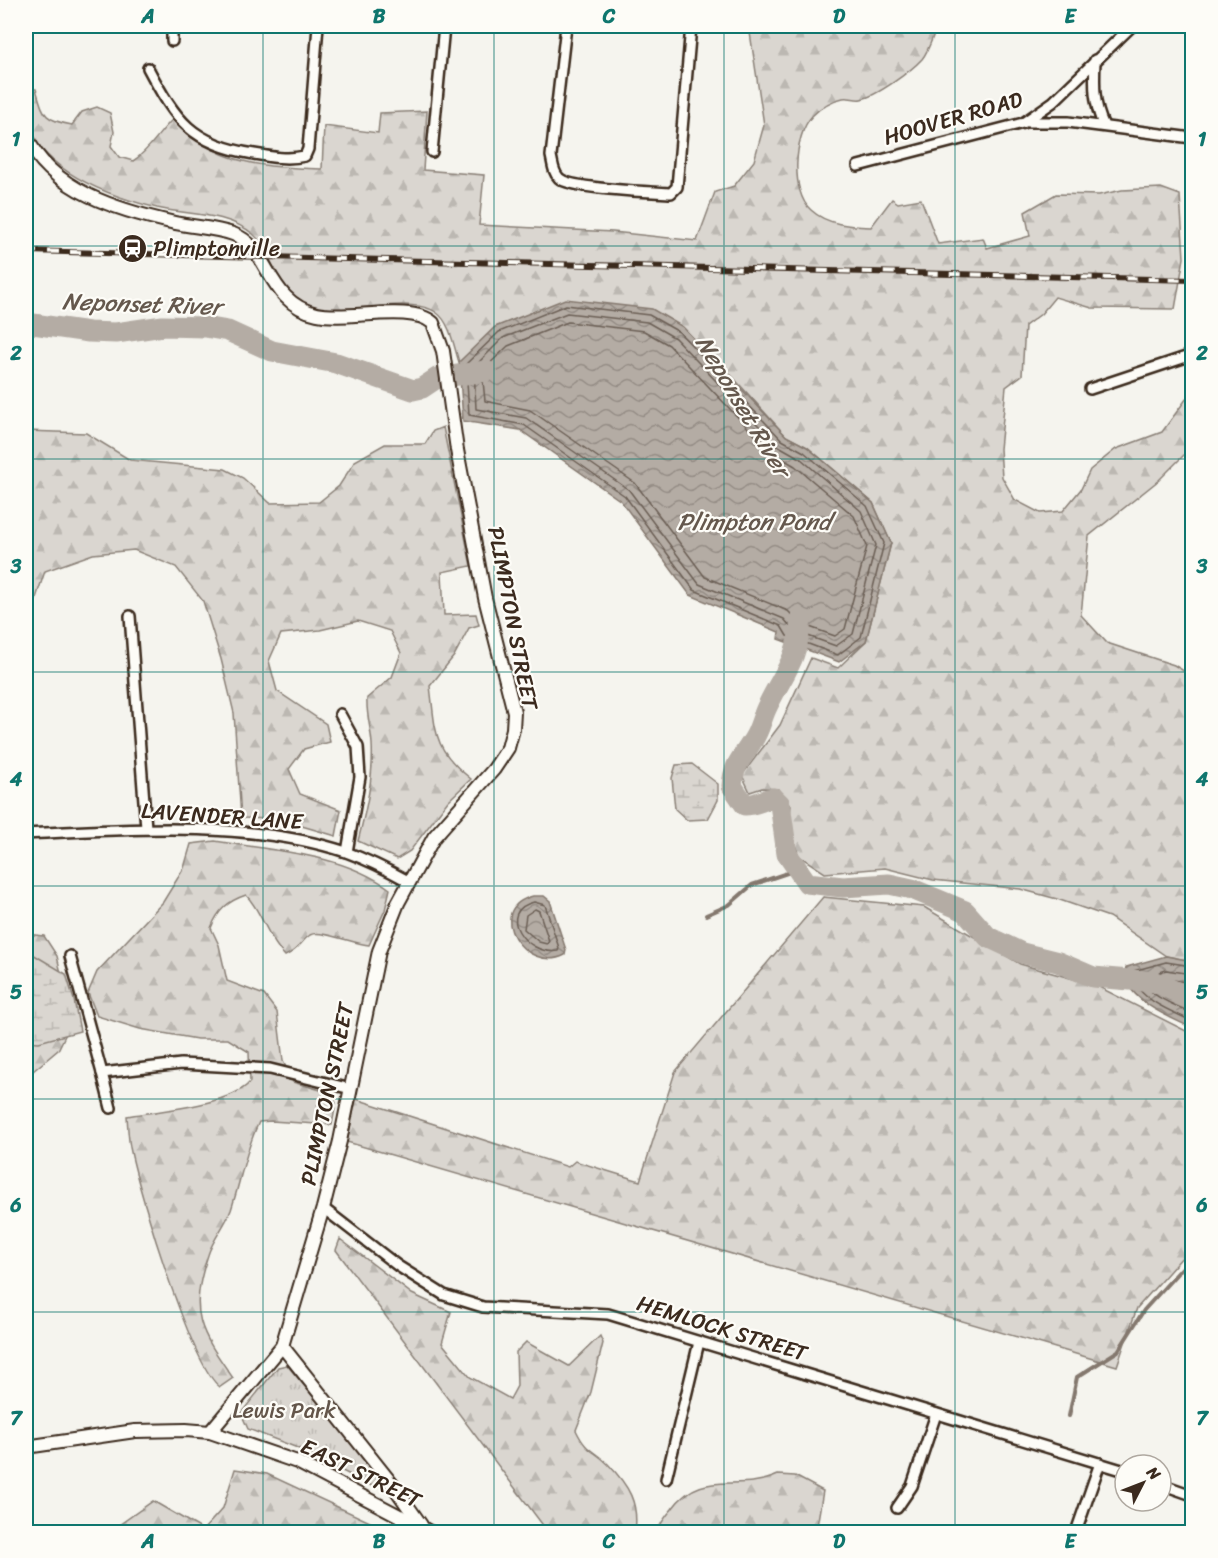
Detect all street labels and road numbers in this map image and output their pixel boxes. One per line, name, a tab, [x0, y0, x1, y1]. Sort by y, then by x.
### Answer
street label: HOOVER ROAD	[879, 80, 1027, 156]
street label: PLIMPTON STREET	[476, 523, 550, 715]
street label: LAVENDER LANE	[140, 791, 306, 841]
street label: PLIMPTON STREET	[289, 997, 366, 1189]
street label: HEMLOCK STREET	[632, 1284, 813, 1373]
street label: EAST STREET	[294, 1427, 429, 1520]

